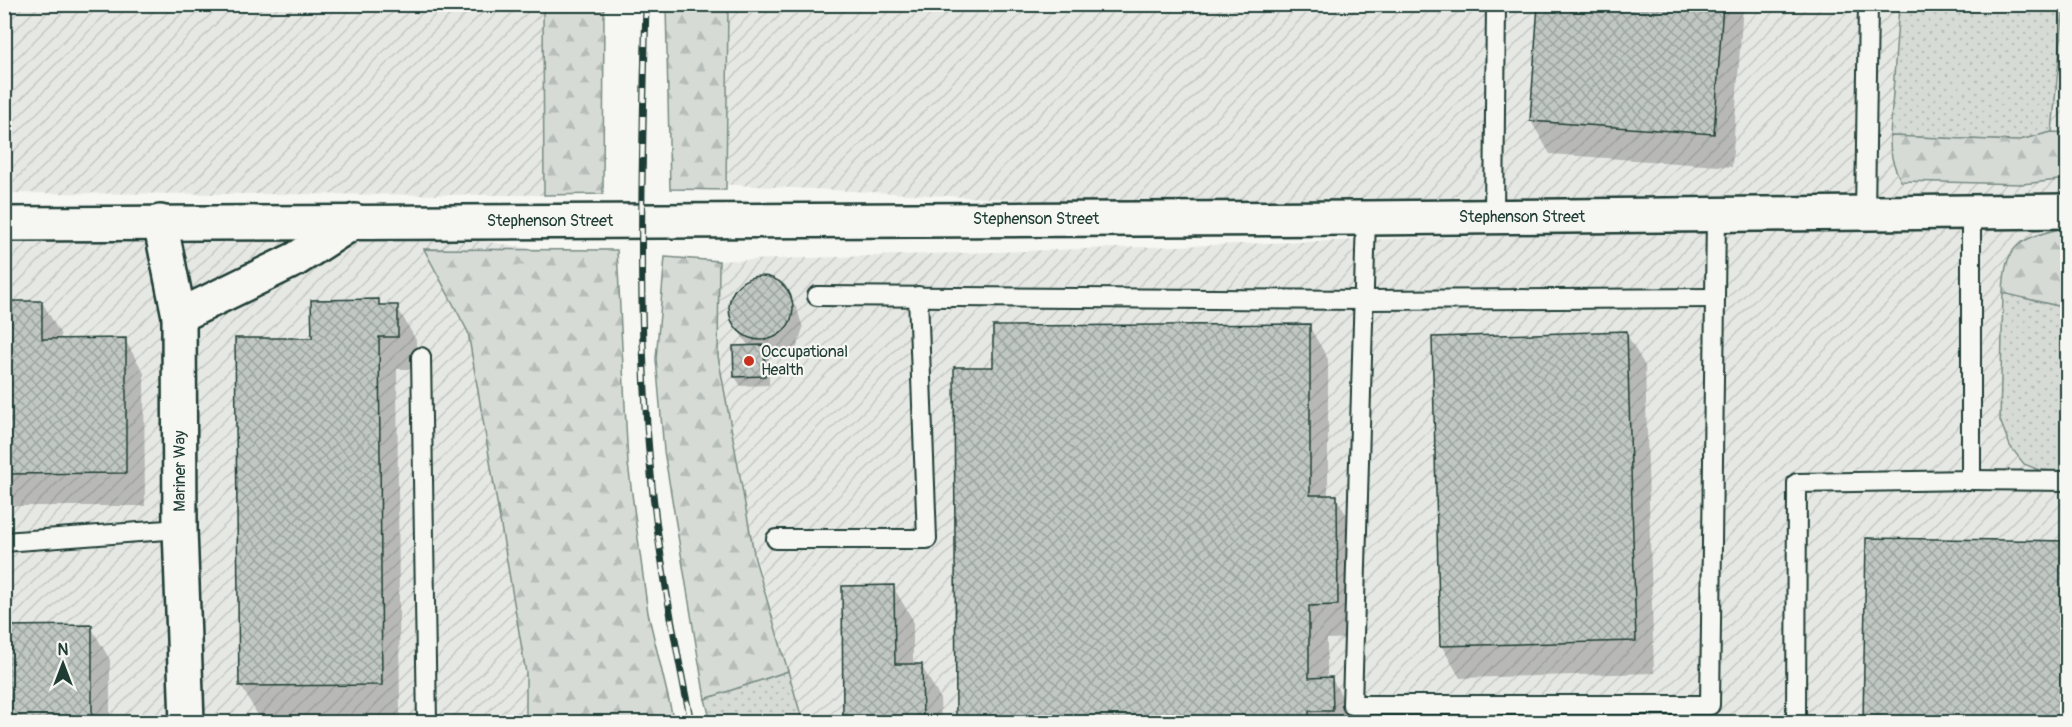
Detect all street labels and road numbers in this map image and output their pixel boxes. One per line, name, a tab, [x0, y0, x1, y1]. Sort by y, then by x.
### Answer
street label: Stephenson Street	[1459, 207, 1586, 227]
street label: Stephenson Street	[973, 209, 1100, 229]
street label: Stephenson Street	[487, 211, 614, 231]
street label: Mariner Way	[170, 430, 190, 512]

